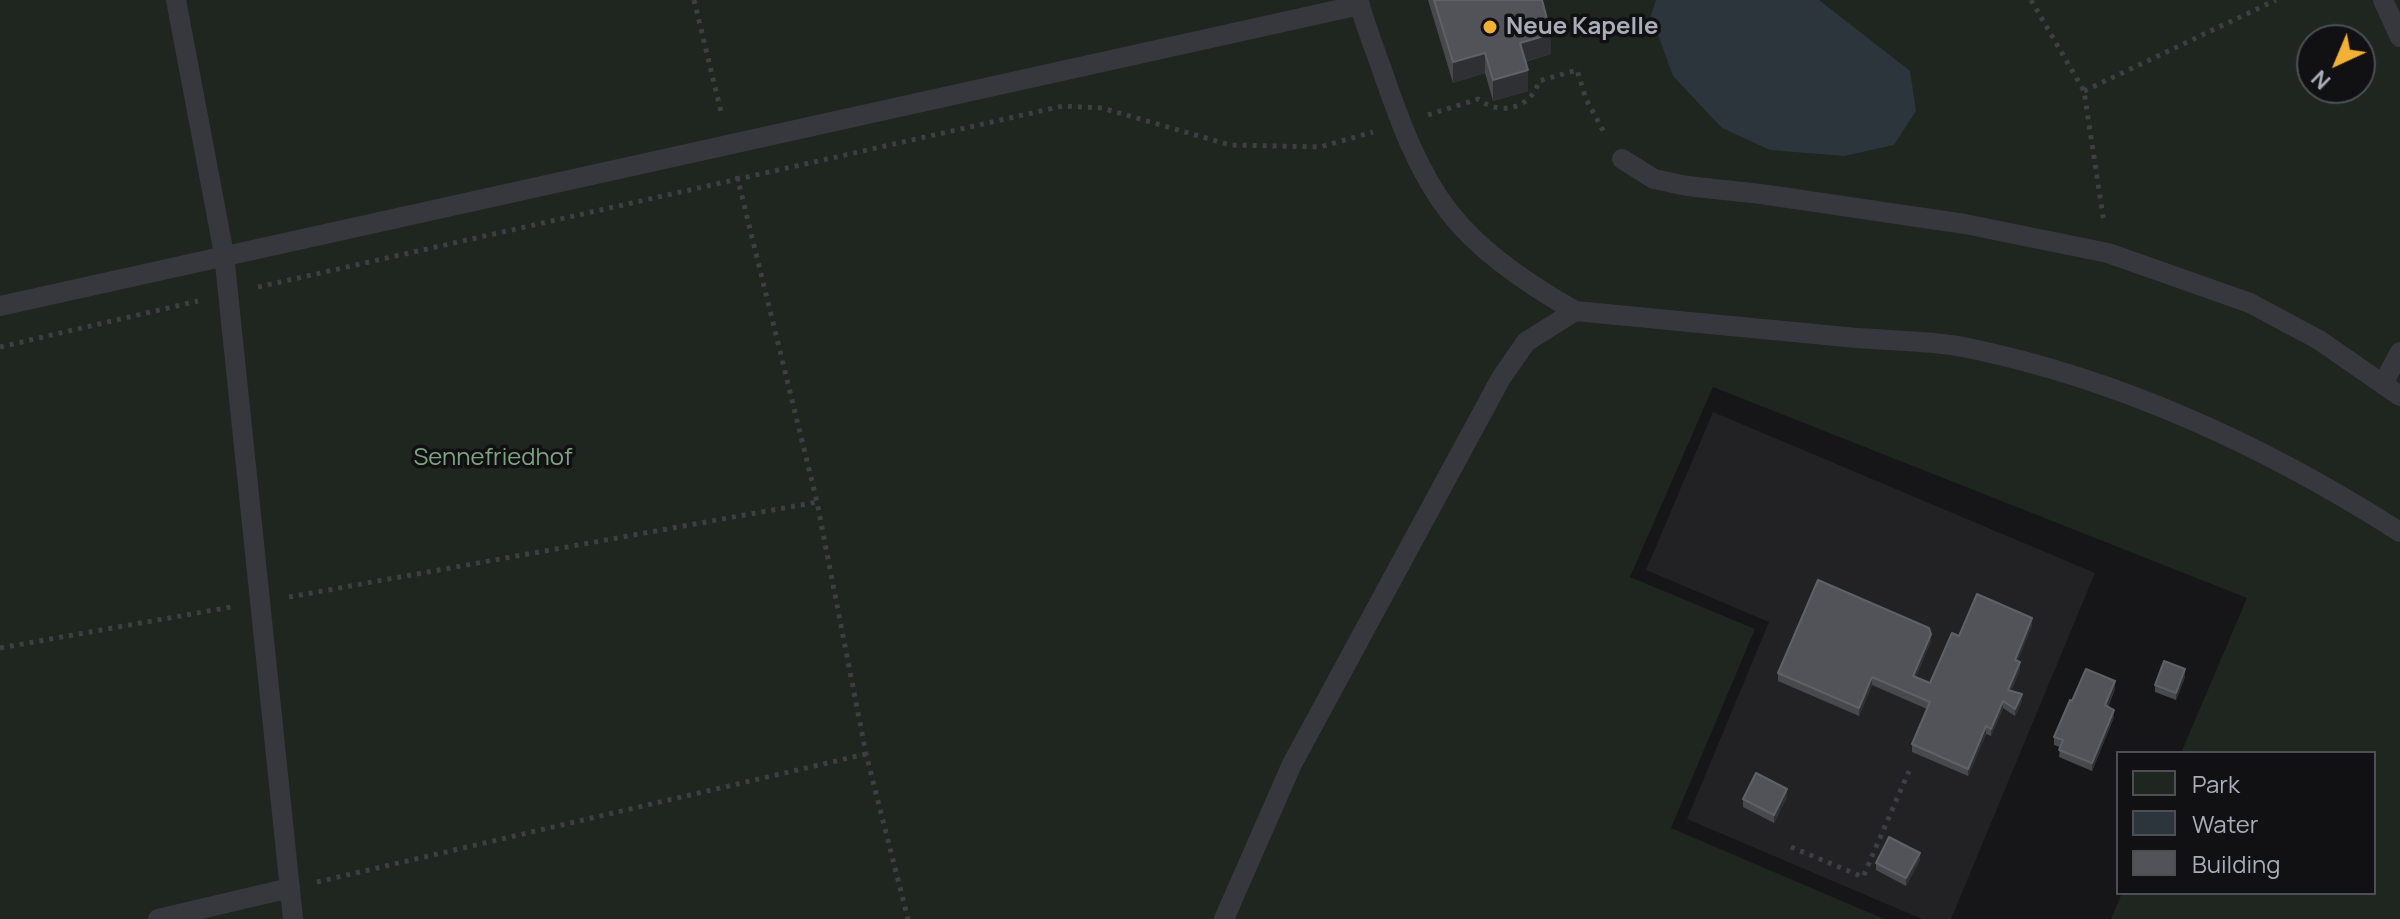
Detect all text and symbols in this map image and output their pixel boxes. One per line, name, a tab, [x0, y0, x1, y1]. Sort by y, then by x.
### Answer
place label: Neue Kapelle	[1506, 13, 1658, 41]
marker: Neue Kapelle	[1481, 18, 1499, 36]
north arrow	[2296, 24, 2376, 104]
text: N	[2305, 64, 2337, 96]
park label: Sennefriedhof	[414, 444, 572, 472]
legend	[2116, 751, 2376, 895]
text: Park	[2192, 767, 2240, 800]
text: Water	[2192, 807, 2259, 840]
text: Building	[2192, 847, 2280, 880]

